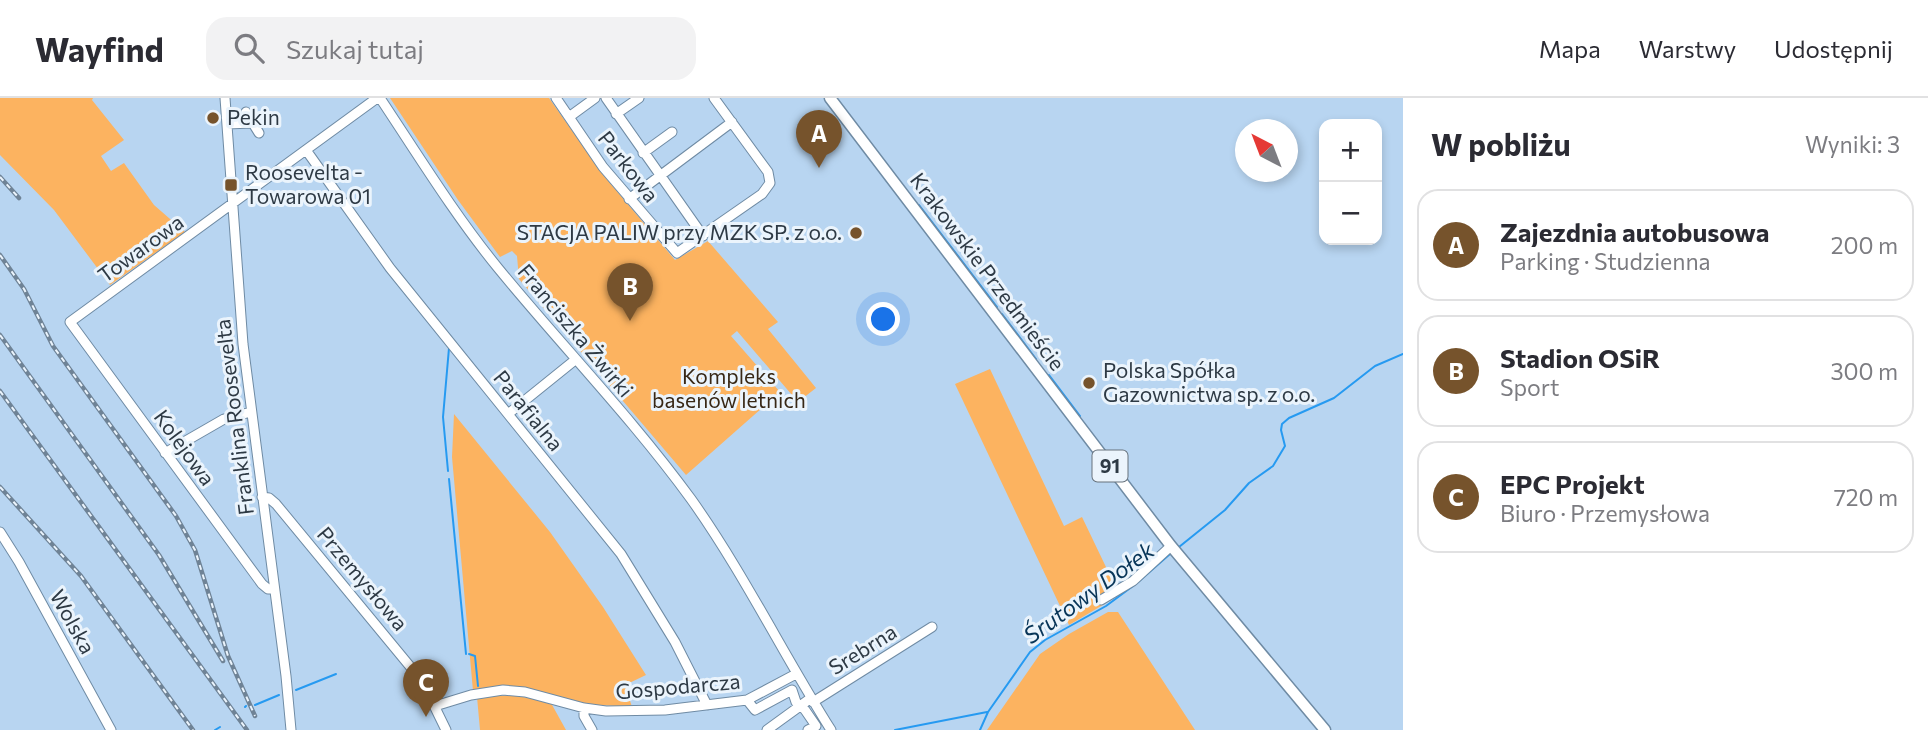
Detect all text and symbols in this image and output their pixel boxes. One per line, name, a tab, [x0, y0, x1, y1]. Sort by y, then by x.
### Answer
search box	[206, 17, 696, 80]
text: Wayfind	[35, 28, 164, 69]
icon: search	[230, 29, 268, 67]
text: Szukaj tutaj	[286, 33, 424, 64]
text: Mapa	[1539, 34, 1601, 63]
text: Warstwy	[1639, 34, 1736, 63]
text: Udostępnij	[1774, 34, 1893, 63]
place label: Pekin	[227, 104, 280, 129]
marker: Pekin	[205, 110, 221, 126]
pin: A	[796, 110, 842, 168]
north arrow	[1235, 119, 1298, 182]
map controls	[1319, 119, 1382, 245]
button: +	[1319, 119, 1382, 182]
text: W pobliżu	[1431, 125, 1571, 162]
street label: Parkowa	[594, 126, 665, 207]
text: Wyniki: 3	[1805, 130, 1900, 158]
place label: Roosevelta - Towarowa 01	[245, 159, 371, 208]
street label: Krakowskie Przedmieście	[906, 167, 1071, 375]
marker: Roosevelta - Towarowa 01	[223, 177, 239, 193]
button: −	[1319, 182, 1382, 245]
street label: Towarowa	[93, 208, 188, 287]
text: Zajezdnia autobusowa	[1500, 216, 1769, 247]
place label: STACJA PALIW przy MZK SP. z o.o.	[517, 219, 842, 244]
marker: STACJA PALIW przy MZK SP. z o.o.	[848, 225, 864, 241]
text: A	[1448, 231, 1464, 259]
text: 200 m	[1831, 231, 1898, 259]
text: Parking · Studzienna	[1500, 247, 1711, 275]
street label: Franciszka Żwirki	[513, 259, 639, 402]
pin: B	[607, 263, 653, 321]
your location	[866, 302, 900, 336]
street label: Franklina Roosevelta	[209, 318, 258, 517]
text: Stadion OSiR	[1500, 342, 1660, 373]
place label: Polska Spółka Gazownictwa sp. z o.o.	[1103, 357, 1315, 406]
text: B	[1448, 357, 1464, 385]
text: 300 m	[1830, 357, 1898, 385]
park label: Kompleks basenów letnich	[652, 363, 806, 412]
street label: Parafialna	[489, 365, 569, 455]
text: Sport	[1500, 373, 1559, 401]
marker: Polska Spółka Gazownictwa sp. z o.o.	[1081, 375, 1097, 391]
street label: Kolejowa	[149, 404, 221, 490]
road number: 91	[1092, 450, 1128, 482]
text: EPC Projekt	[1500, 468, 1645, 499]
text: C	[1448, 483, 1464, 511]
text: 720 m	[1834, 483, 1898, 511]
text: Biuro · Przemysłowa	[1500, 499, 1710, 527]
street label: Przemysłowa	[313, 521, 414, 635]
water label: Śrutowy Dołek	[1018, 535, 1160, 649]
street label: Wolska	[45, 585, 101, 658]
street label: Srebrna	[824, 618, 901, 679]
pin: C	[403, 659, 449, 717]
street label: Gospodarcza	[614, 668, 741, 703]

